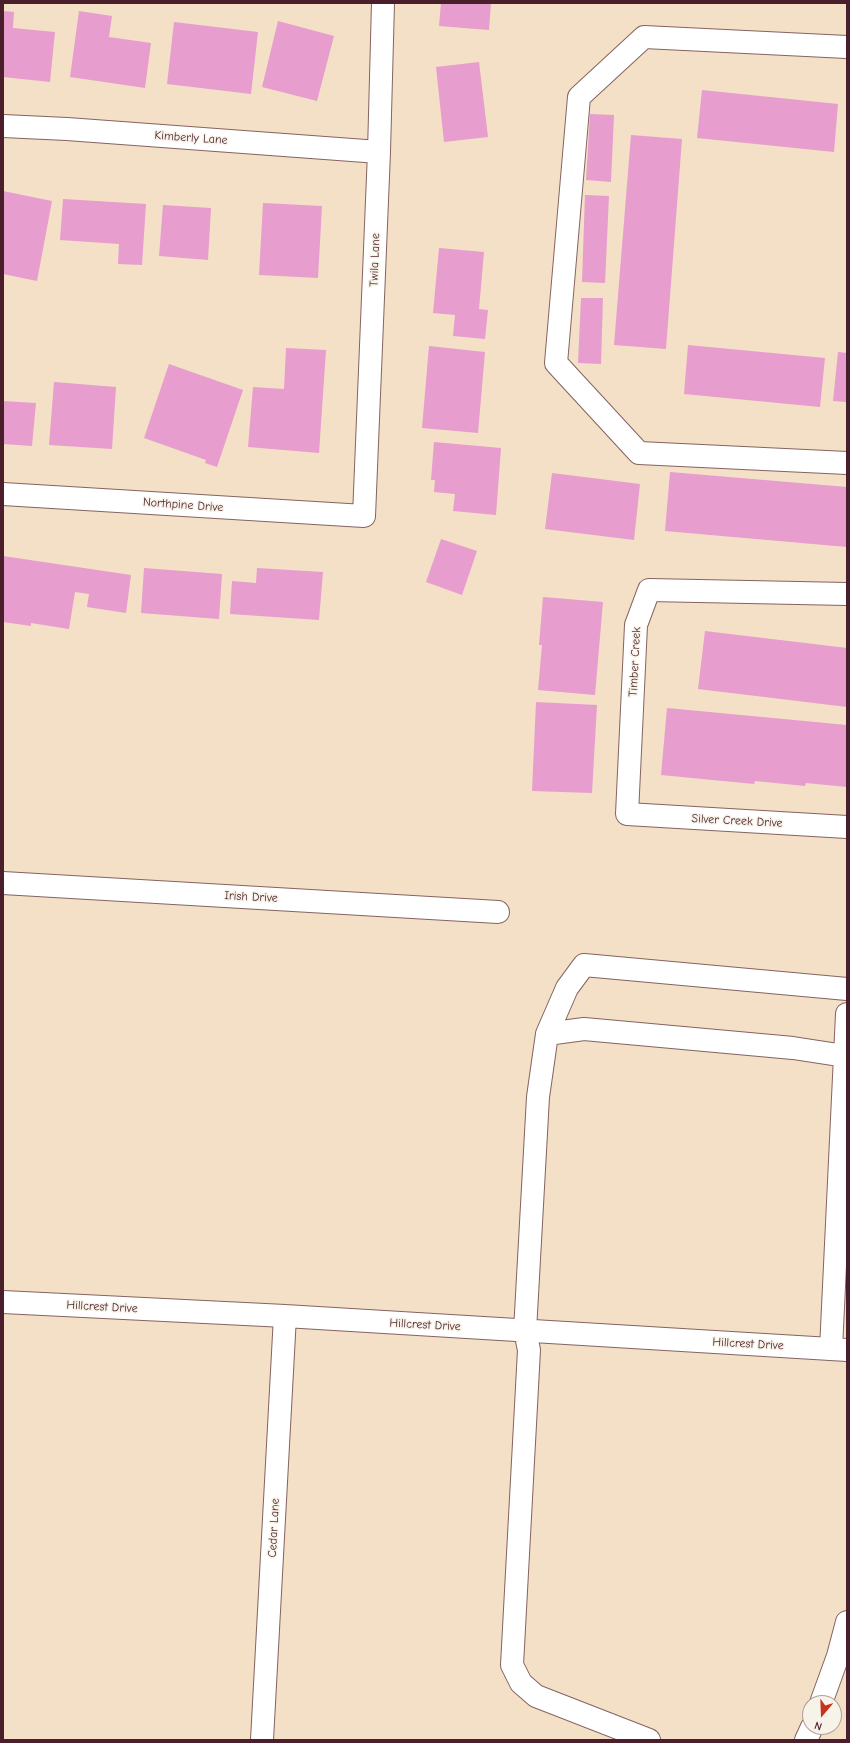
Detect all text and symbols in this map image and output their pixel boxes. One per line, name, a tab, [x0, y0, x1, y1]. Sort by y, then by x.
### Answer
street label: Kimberly Lane	[154, 128, 228, 148]
street label: Twila Lane	[367, 233, 383, 287]
street label: Northpine Drive	[142, 495, 224, 515]
street label: Timber Creek	[626, 627, 644, 697]
street label: Silver Creek Drive	[691, 811, 783, 831]
street label: Irish Drive	[224, 888, 278, 906]
street label: Hillcrest Drive	[66, 1298, 138, 1316]
street label: Hillcrest Drive	[389, 1316, 461, 1334]
street label: Hillcrest Drive	[712, 1335, 784, 1353]
street label: Cedar Lane	[265, 1498, 283, 1558]
north arrow	[802, 1695, 842, 1735]
text: N	[813, 1719, 824, 1733]

